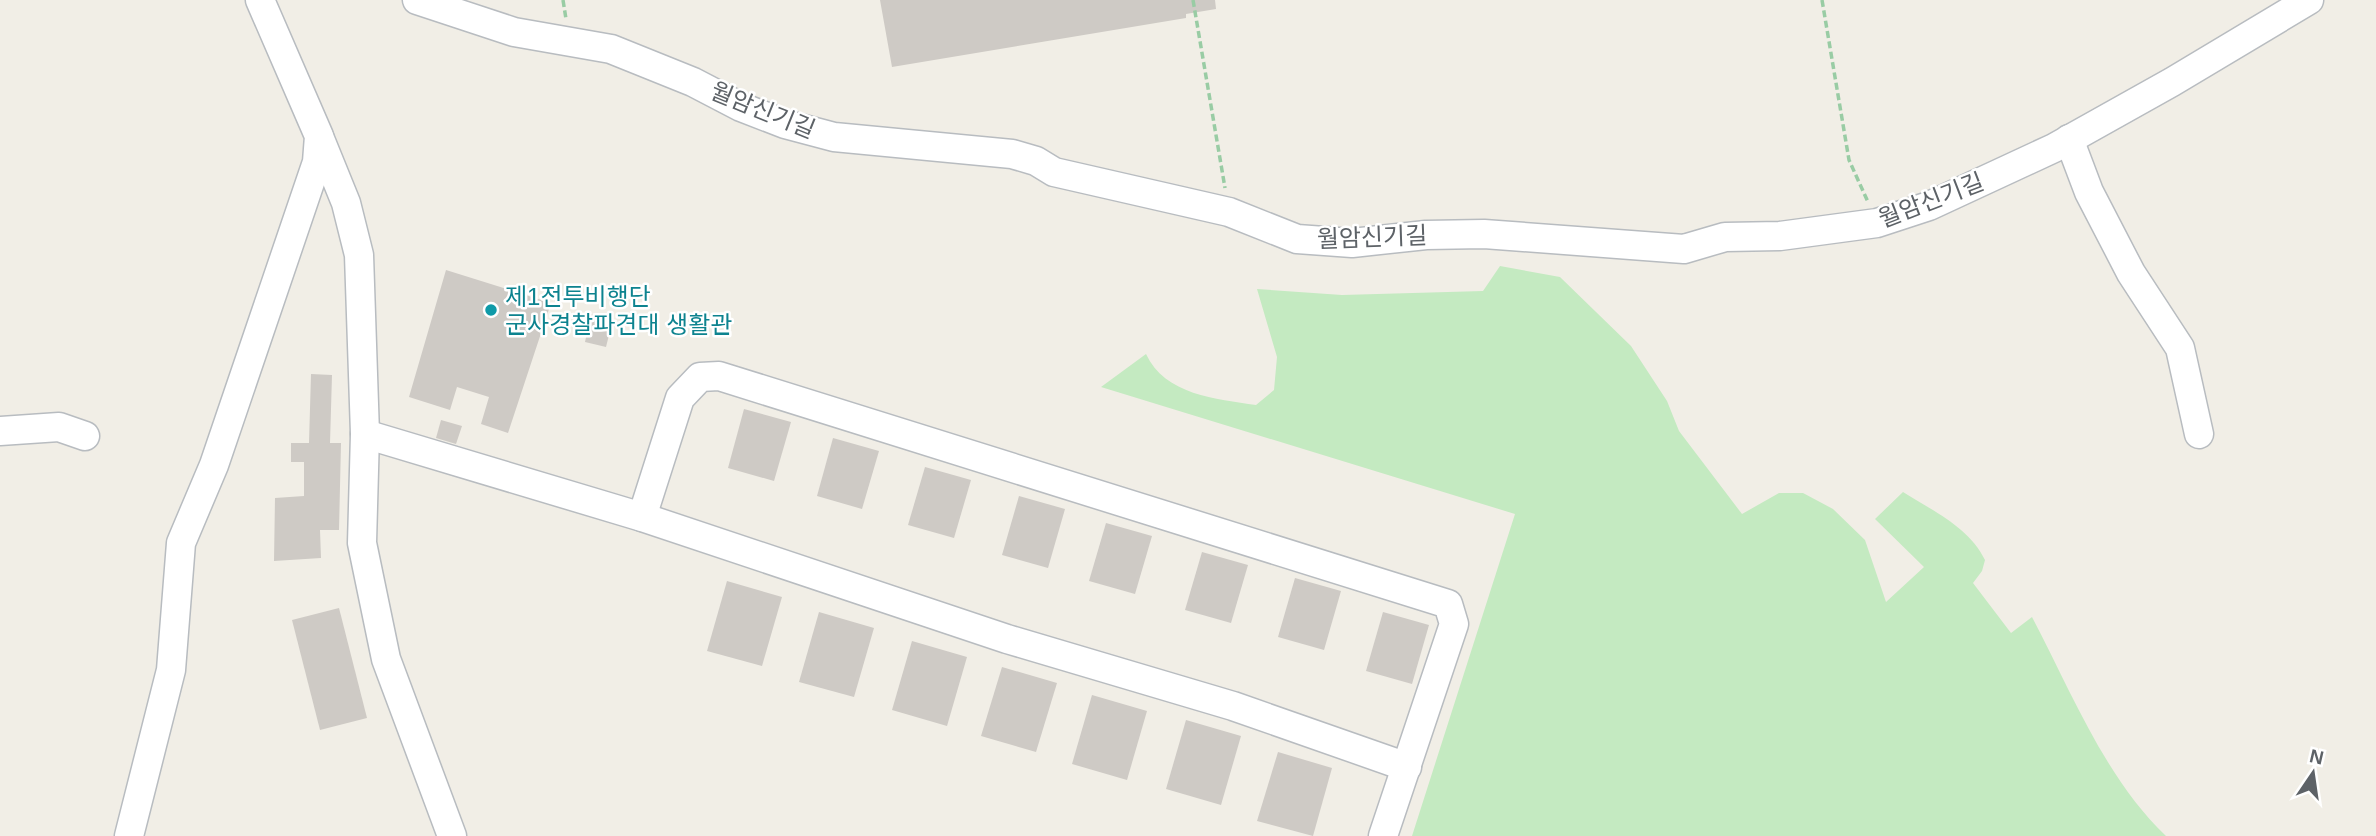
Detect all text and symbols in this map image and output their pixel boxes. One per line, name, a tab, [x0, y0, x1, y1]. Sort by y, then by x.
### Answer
street label: 월암신기길	[707, 77, 819, 143]
street label: 월암신기길	[1875, 168, 1987, 232]
street label: 월암신기길	[1316, 222, 1428, 252]
place label: 제1전투비행단 군사경찰파견대 생활관	[505, 283, 732, 338]
marker: 제1전투비행단 군사경찰파견대 생활관	[483, 302, 499, 318]
north arrow	[2278, 738, 2348, 808]
text: N	[2308, 745, 2326, 769]

